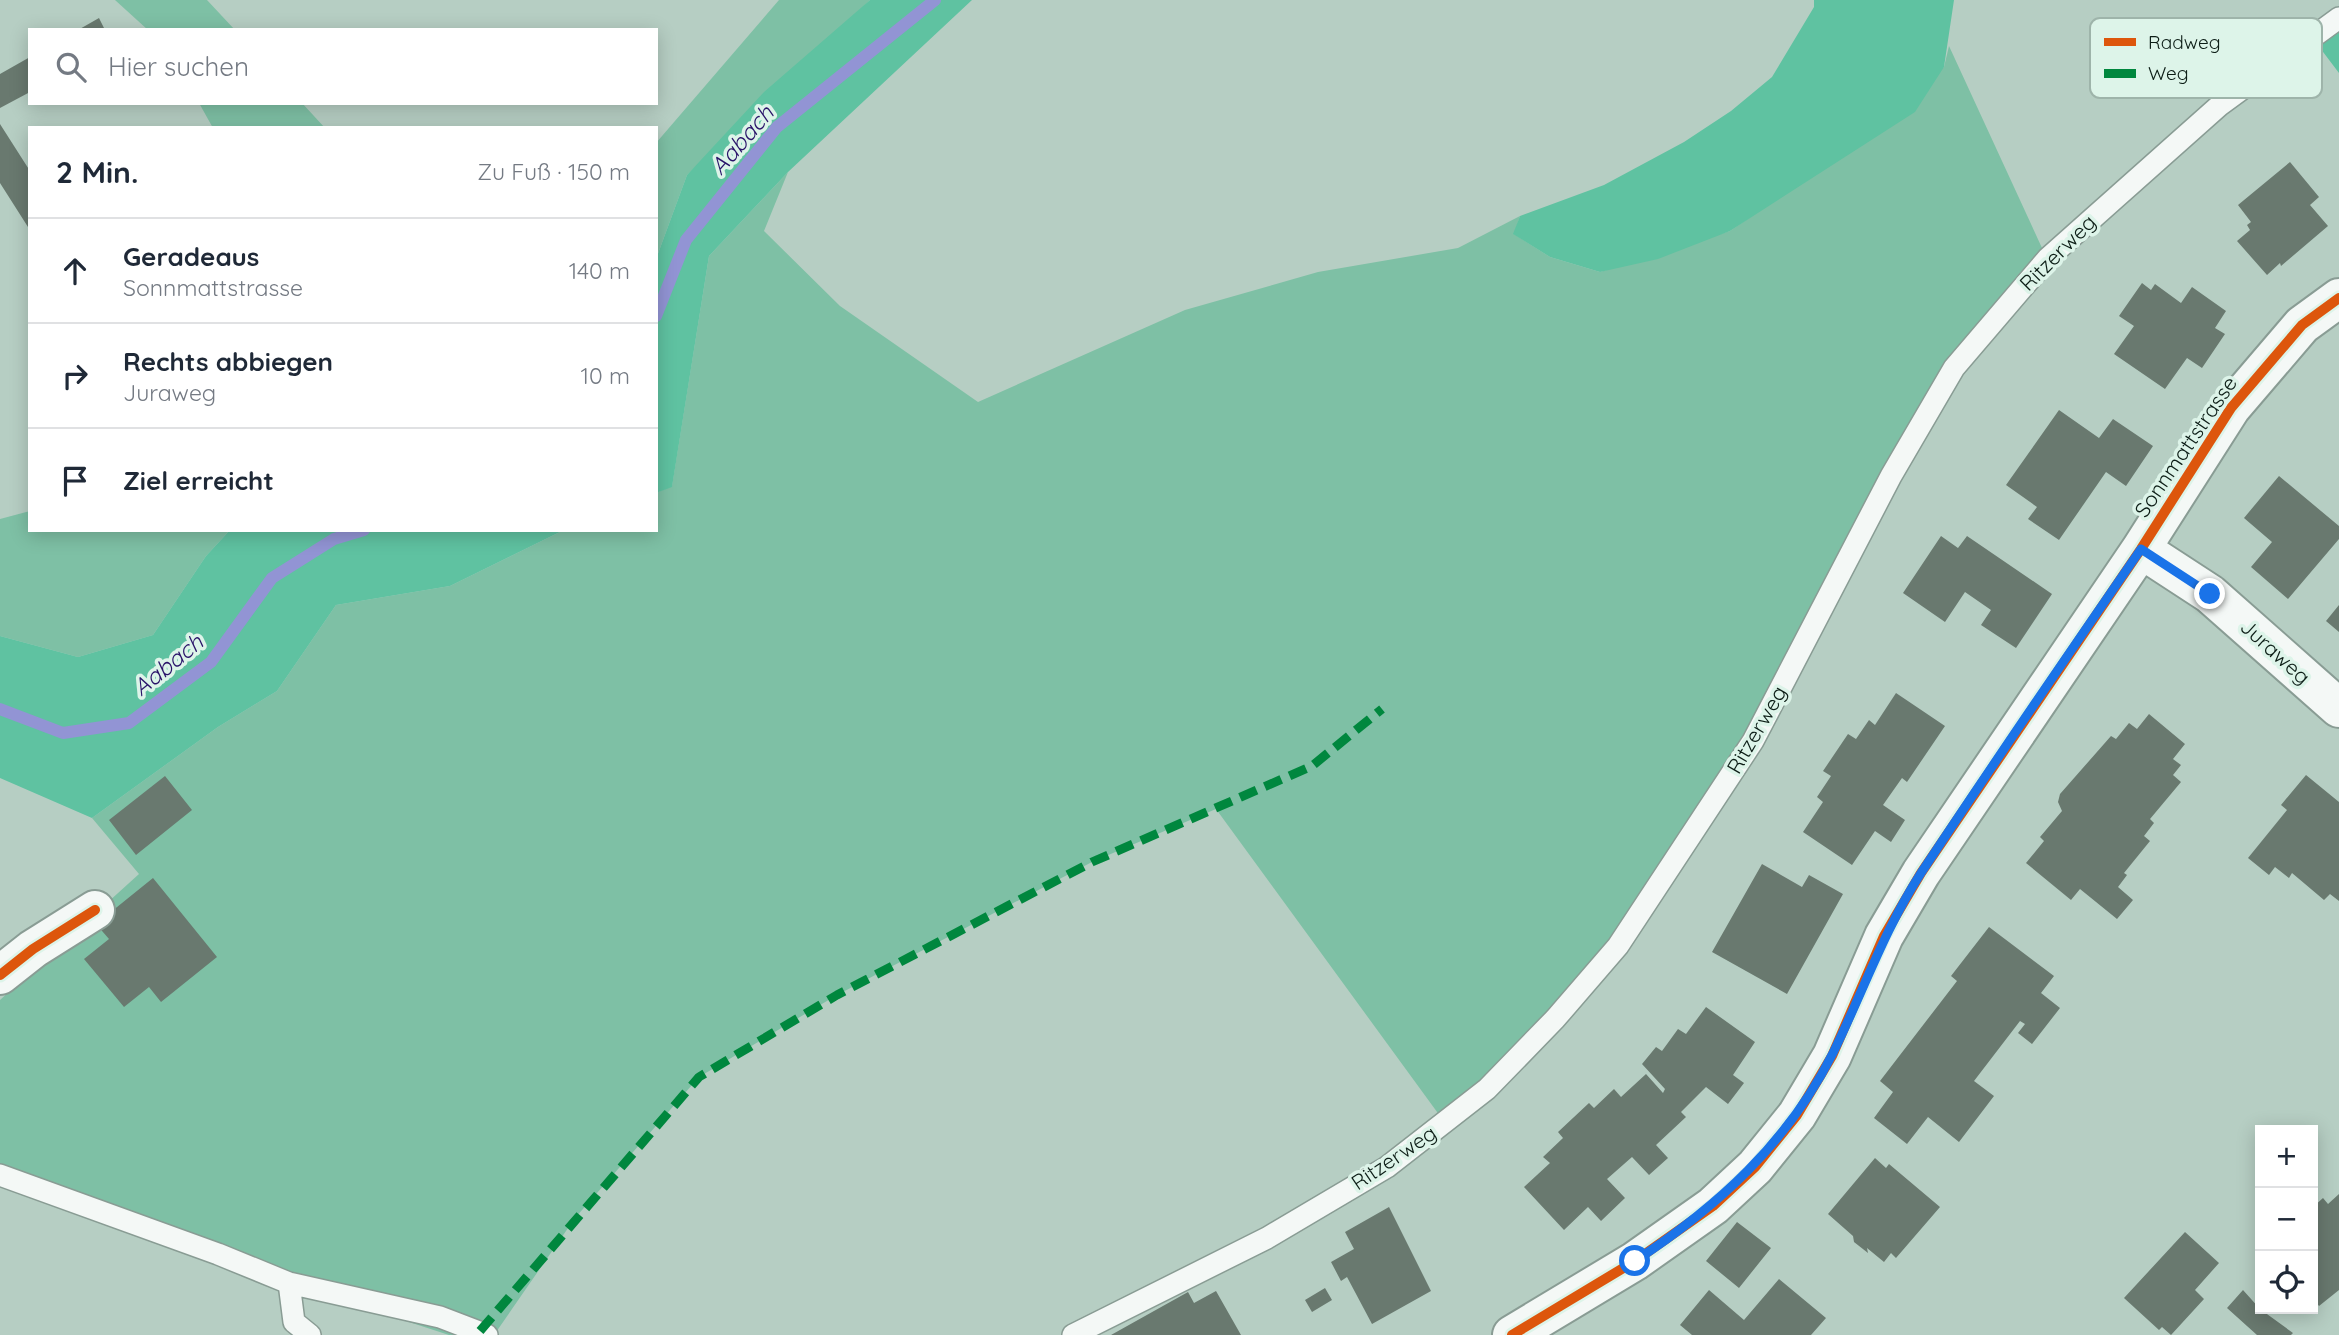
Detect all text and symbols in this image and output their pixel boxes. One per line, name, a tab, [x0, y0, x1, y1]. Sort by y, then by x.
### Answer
legend	[2090, 18, 2322, 98]
search box	[28, 28, 658, 105]
text: Radweg	[2148, 30, 2221, 54]
icon: search	[52, 48, 90, 86]
text: Hier suchen	[108, 50, 249, 83]
text: Weg	[2148, 61, 2189, 85]
water label: Aabach	[704, 98, 780, 180]
text: 2 Min.	[56, 153, 138, 191]
text: Zu Fuß · 150 m	[477, 157, 630, 186]
street label: Ritzerweg	[2014, 209, 2101, 296]
text: Geradeaus	[123, 240, 259, 273]
icon: ahead	[56, 252, 94, 290]
text: 140 m	[569, 256, 630, 285]
text: Sonnmattstrasse	[123, 273, 303, 302]
text: Rechts abbiegen	[123, 345, 333, 378]
icon: right	[56, 357, 94, 395]
text: 10 m	[581, 361, 630, 390]
street label: Sonnmattstrasse	[2128, 371, 2242, 522]
text: Juraweg	[123, 378, 216, 407]
icon: arrive	[56, 462, 94, 500]
text: Ziel erreicht	[123, 464, 274, 497]
route end	[2194, 578, 2225, 609]
street label: Juraweg	[2235, 613, 2316, 689]
water label: Aabach	[127, 627, 209, 702]
street label: Ritzerweg	[1721, 681, 1792, 778]
street label: Ritzerweg	[1346, 1119, 1441, 1195]
map controls	[2255, 1125, 2318, 1314]
button: +	[2255, 1125, 2318, 1188]
button: −	[2255, 1188, 2318, 1251]
route start	[1619, 1245, 1650, 1276]
button: locate	[2255, 1251, 2318, 1314]

